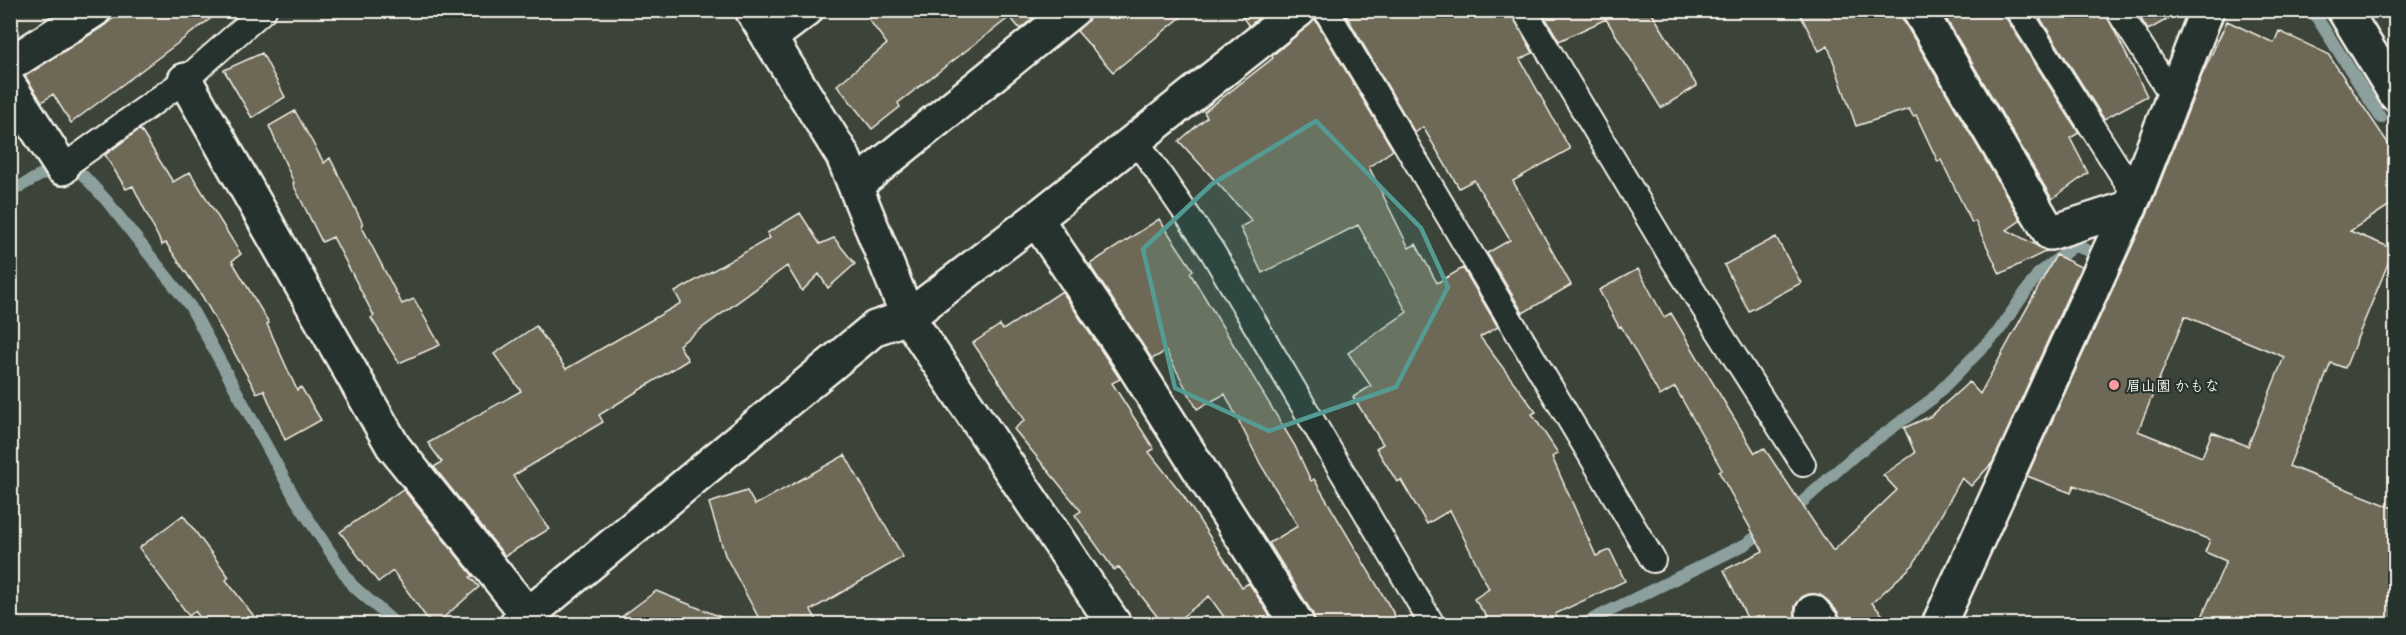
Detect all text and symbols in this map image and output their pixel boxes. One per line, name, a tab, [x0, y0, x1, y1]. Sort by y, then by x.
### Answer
place label: 眉山園 かもな	[2126, 376, 2220, 395]
marker: 眉山園 かもな	[2107, 378, 2121, 392]

